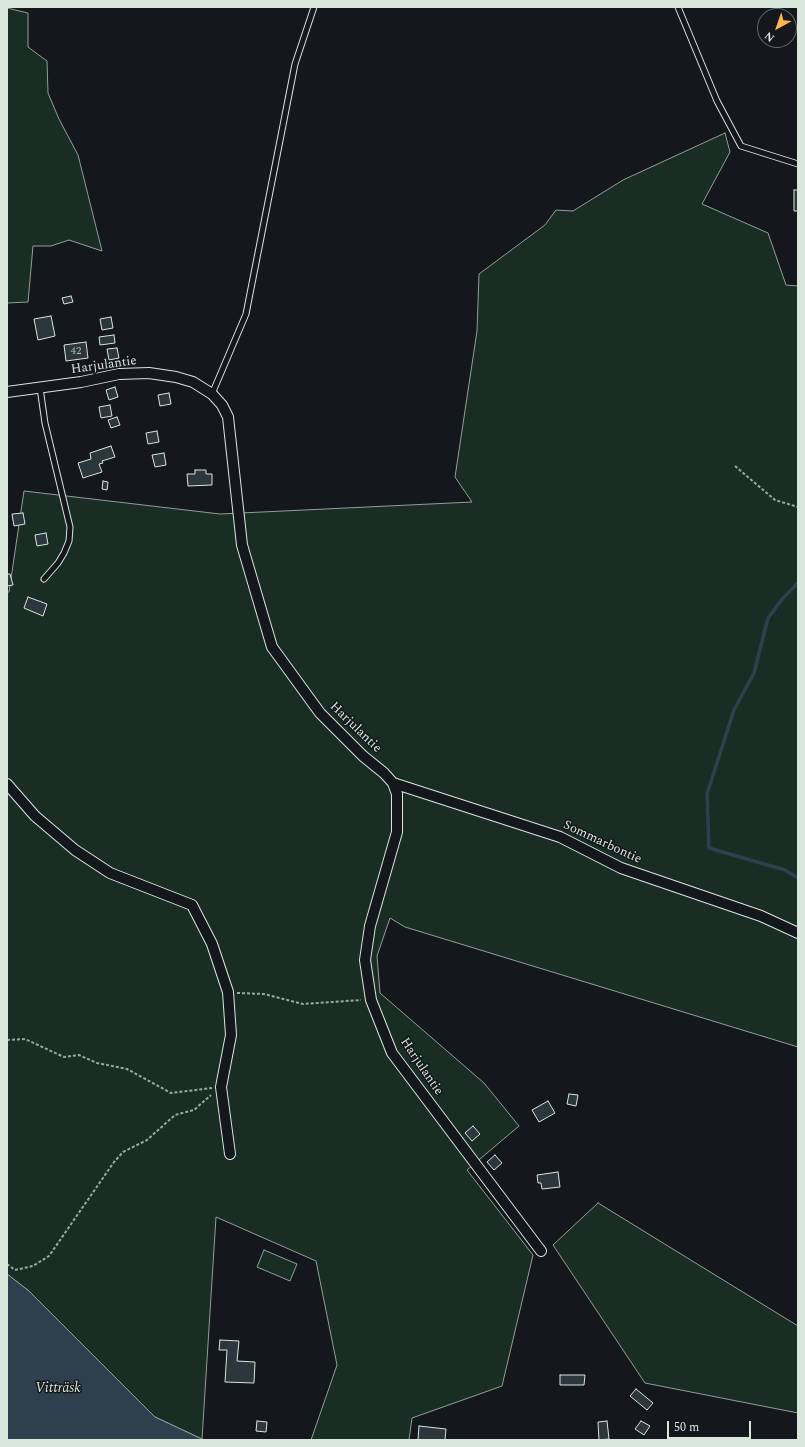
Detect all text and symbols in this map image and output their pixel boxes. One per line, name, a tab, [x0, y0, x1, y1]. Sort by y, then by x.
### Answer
north arrow	[757, 8, 797, 48]
text: N	[761, 27, 779, 46]
house number: 42	[71, 345, 81, 359]
street label: Harjulantie	[70, 354, 138, 378]
street label: Harjulantie	[326, 699, 384, 757]
street label: Sommarbontie	[560, 818, 644, 868]
street label: Harjulantie	[396, 1035, 446, 1099]
water label: Vitträsk	[35, 1381, 81, 1397]
scale bar	[669, 1413, 753, 1439]
text: 50 m	[674, 1418, 699, 1437]

